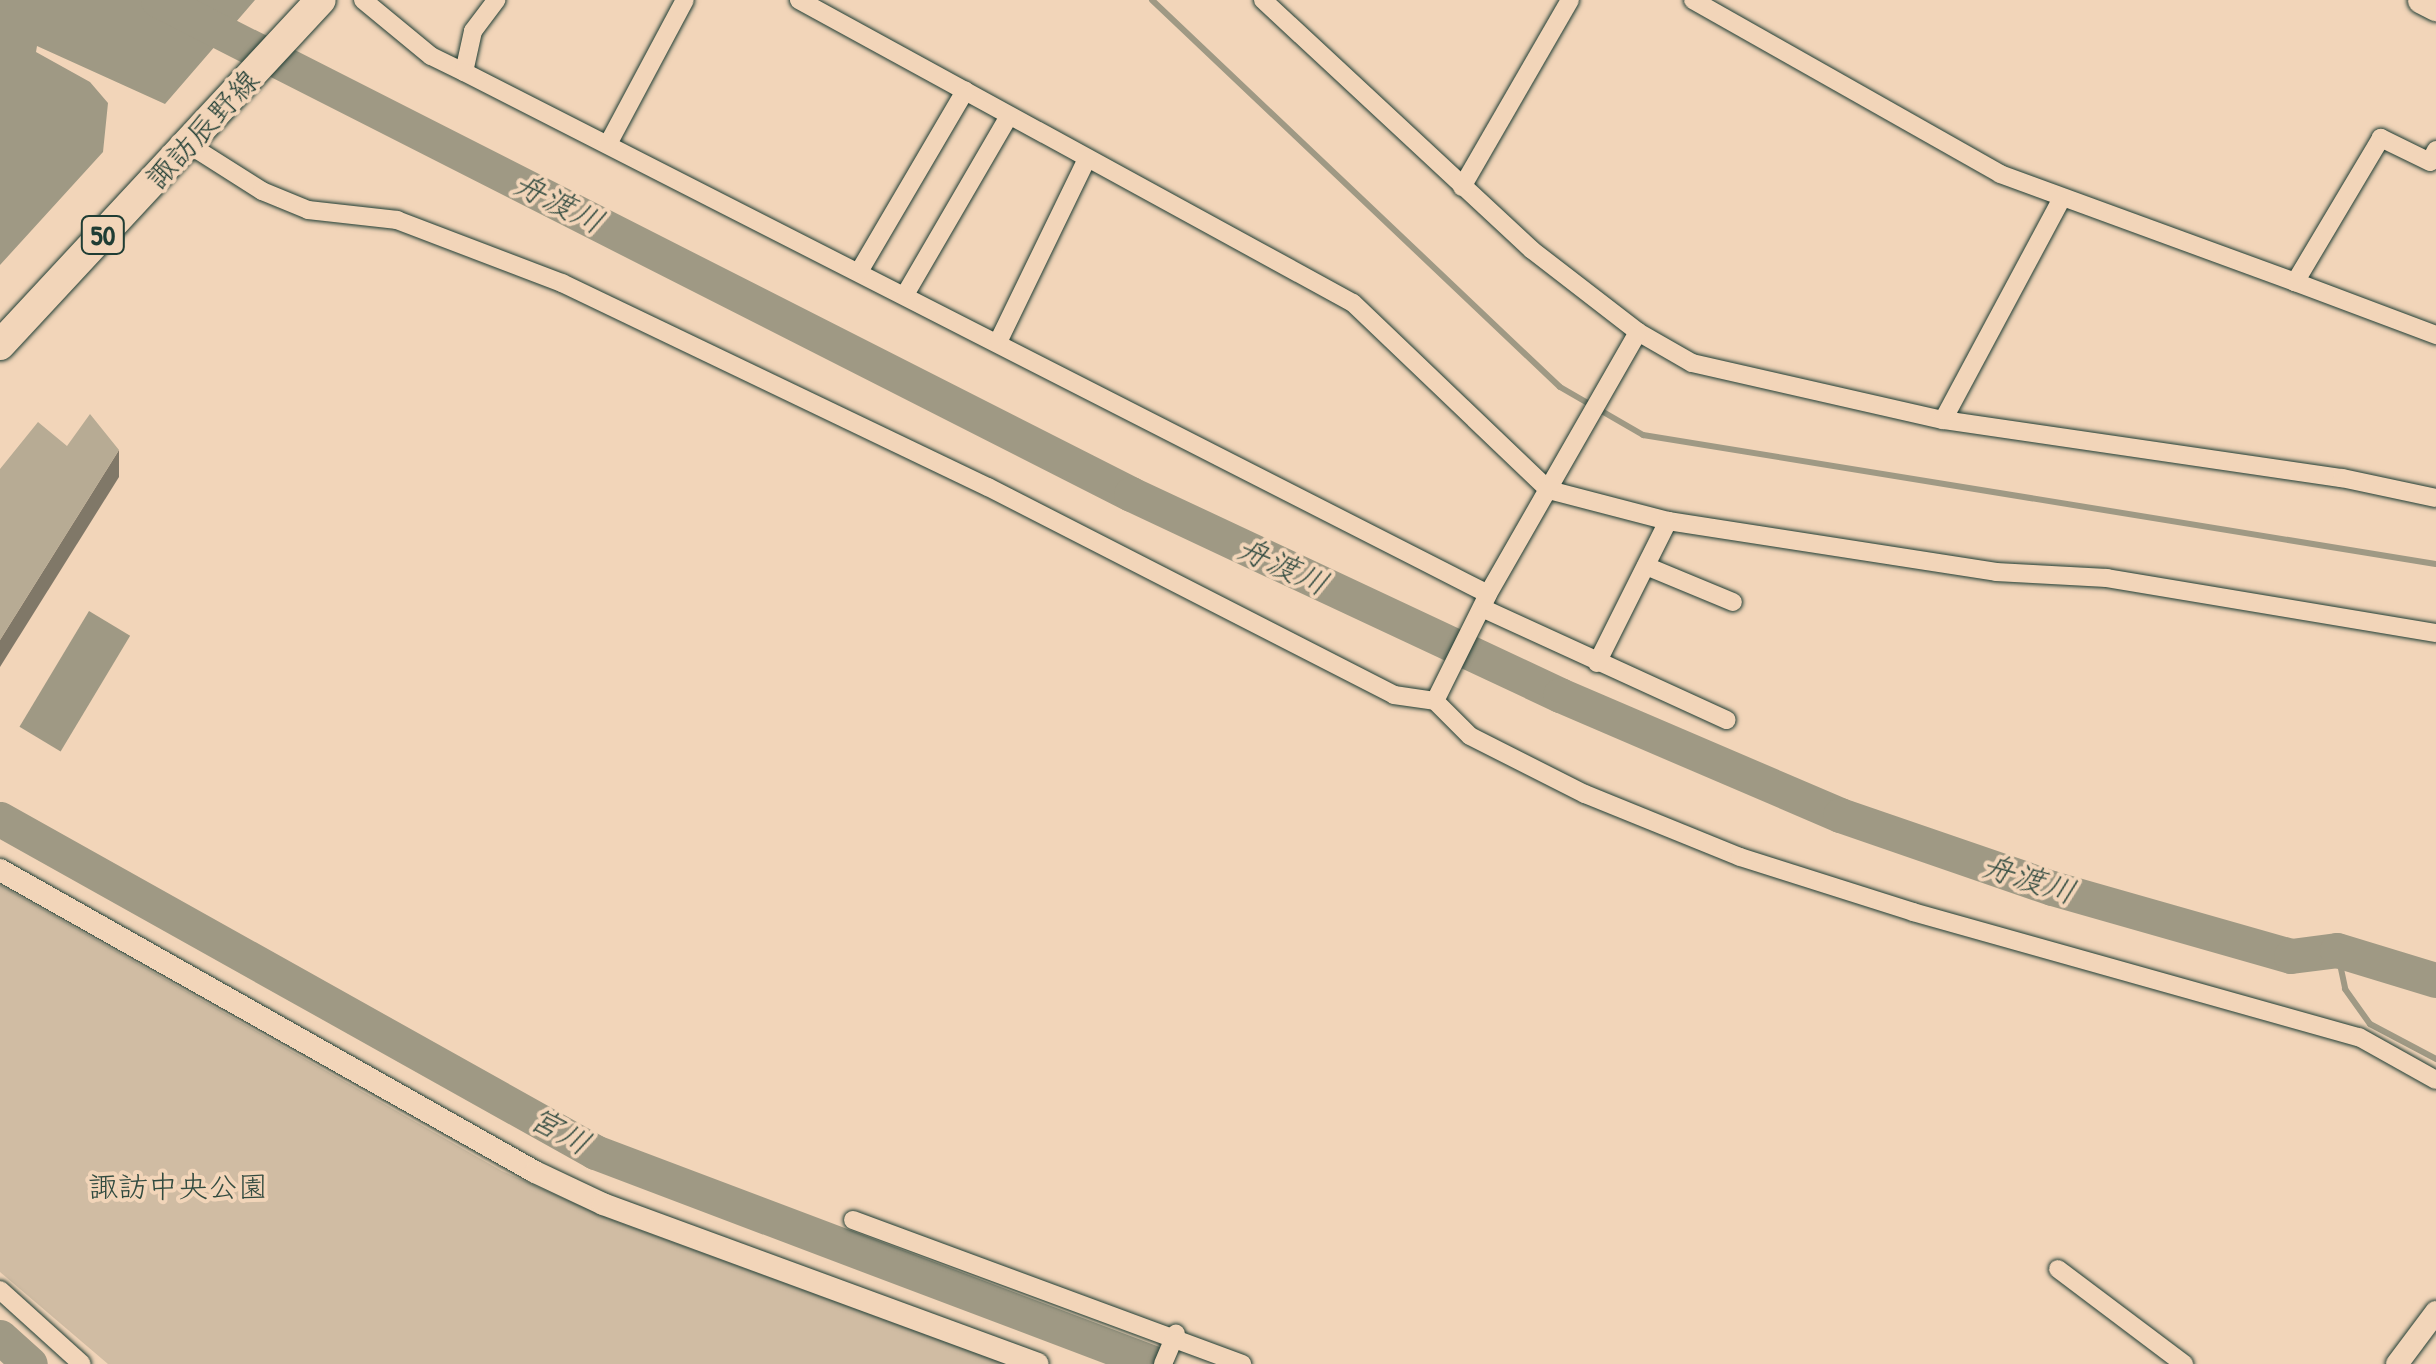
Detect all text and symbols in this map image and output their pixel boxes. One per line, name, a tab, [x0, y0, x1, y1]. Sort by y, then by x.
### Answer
street label: 諏訪辰野線	[138, 62, 266, 196]
water label: 舟渡川	[508, 164, 610, 242]
road number: 50	[80, 212, 126, 258]
water label: 舟渡川	[1231, 528, 1335, 604]
water label: 舟渡川	[1977, 846, 2081, 912]
water label: 宮川	[523, 1099, 597, 1163]
park label: 諏訪中央公園	[88, 1168, 268, 1204]

